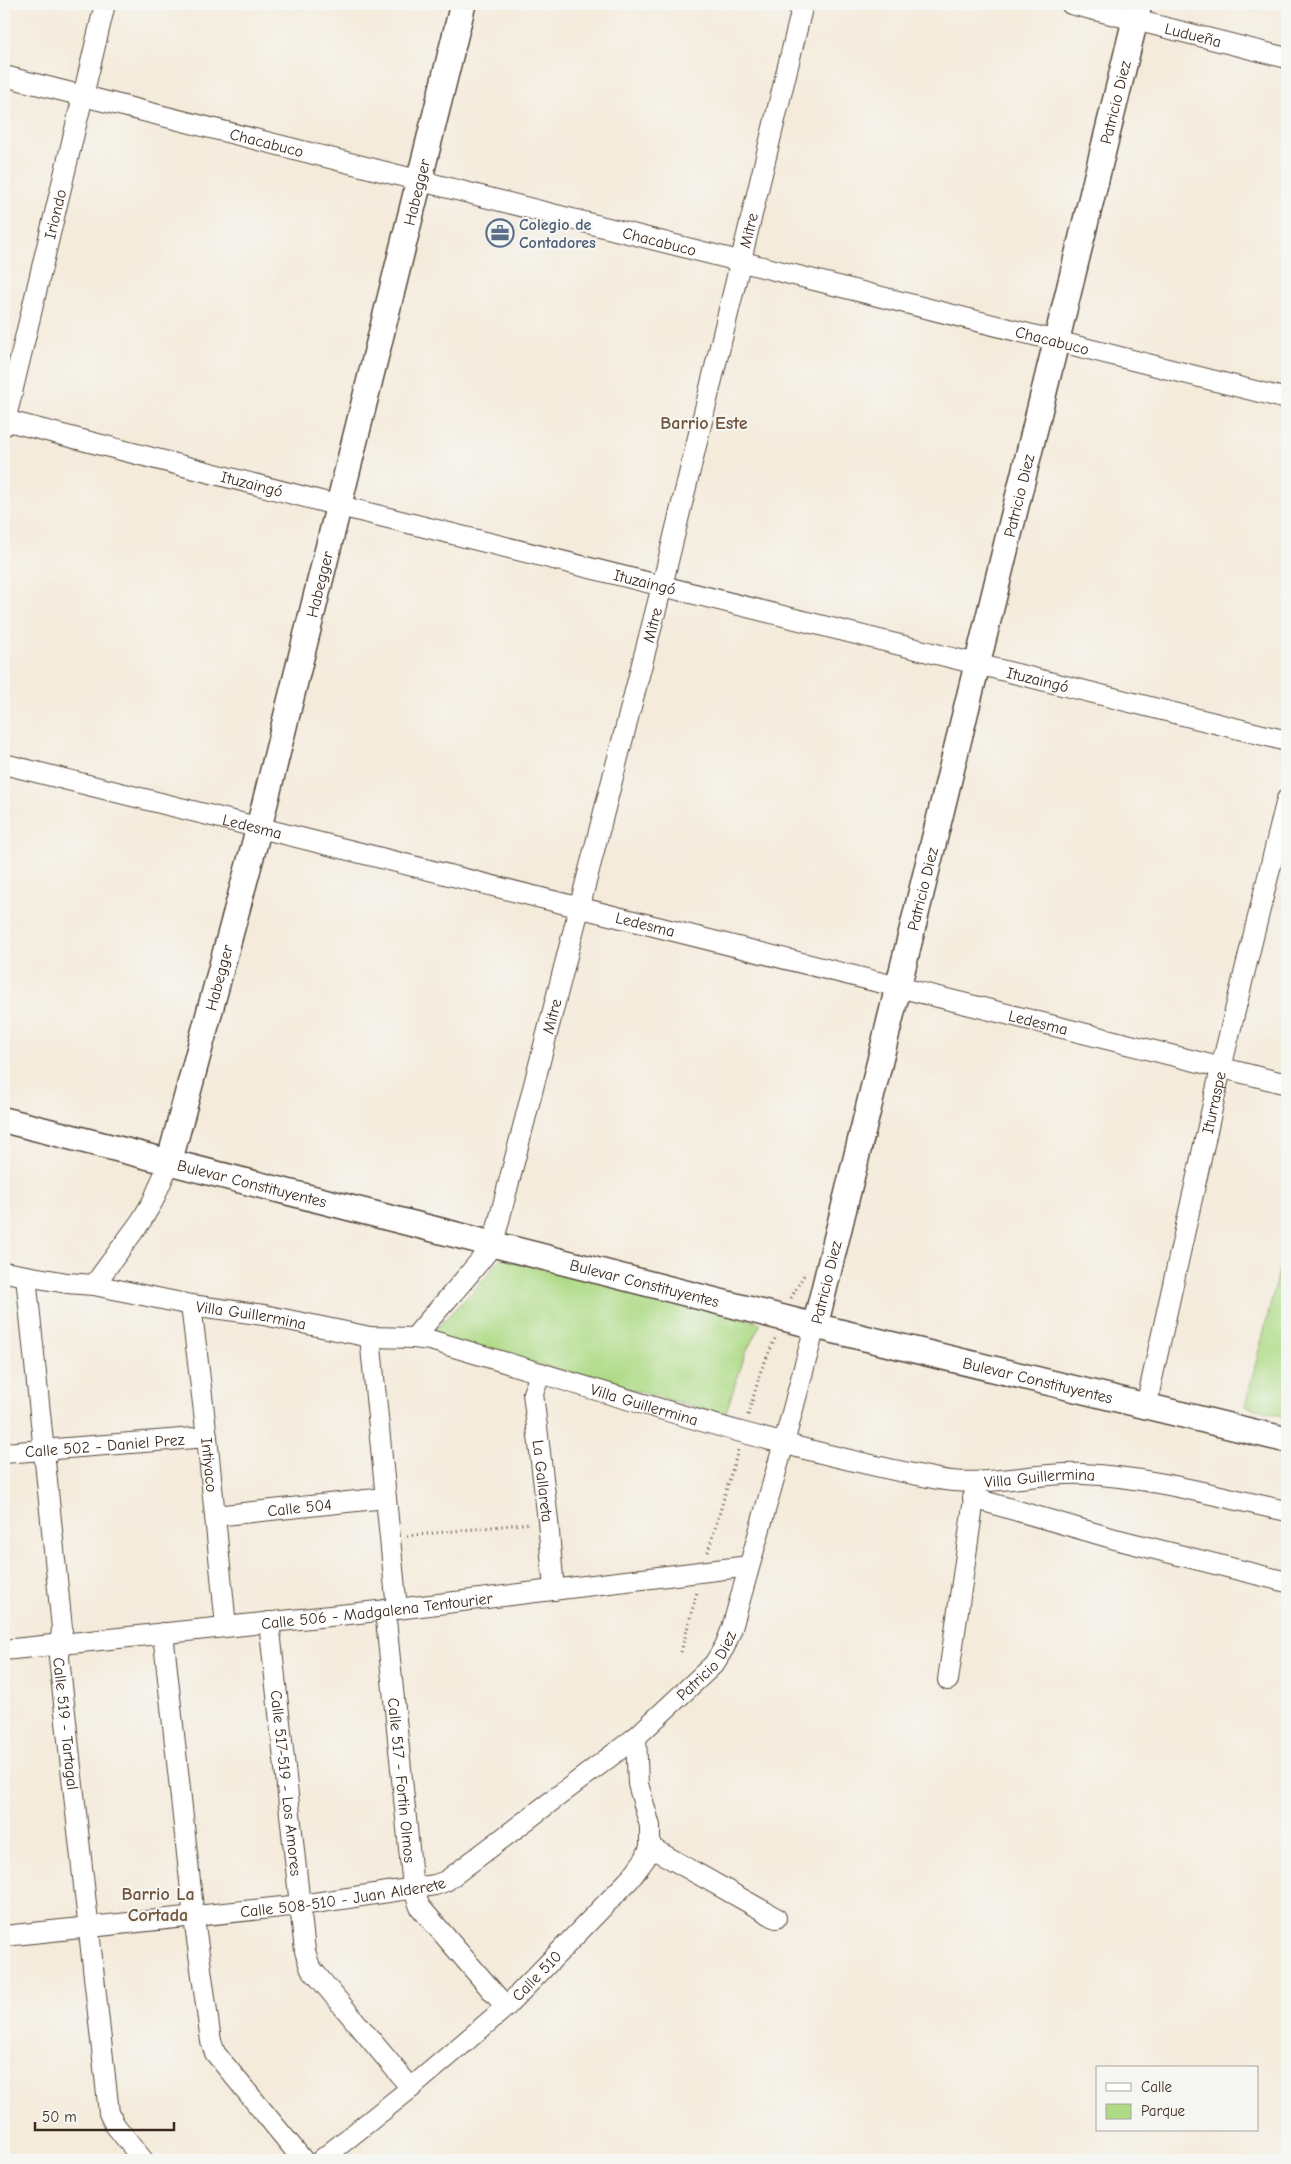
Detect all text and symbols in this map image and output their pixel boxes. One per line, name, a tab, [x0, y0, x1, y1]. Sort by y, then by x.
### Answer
street label: Ludueña	[1163, 20, 1223, 51]
street label: Patricio Diez	[1097, 59, 1135, 146]
street label: Chacabuco	[228, 125, 305, 161]
street label: Habegger	[400, 157, 434, 227]
street label: Iriondo	[41, 188, 70, 241]
street label: Mitre	[736, 211, 762, 250]
place label: Colegio de Contadores	[519, 216, 596, 252]
office icon: Colegio de Contadores	[485, 218, 515, 248]
street label: Chacabuco	[620, 224, 698, 260]
street label: Chacabuco	[1013, 323, 1091, 359]
district label: Barrio Este	[660, 413, 748, 434]
street label: Patricio Diez	[1001, 452, 1038, 539]
street label: Ituzaingó	[219, 468, 285, 501]
street label: Habegger	[303, 549, 337, 620]
street label: Ituzaingó	[612, 566, 678, 599]
street label: Mitre	[640, 606, 666, 645]
street label: Ituzaingó	[1005, 664, 1071, 697]
street label: Ledesma	[221, 811, 284, 843]
street label: Patricio Diez	[904, 846, 942, 933]
street label: Ledesma	[614, 909, 677, 941]
street label: Habegger	[202, 942, 237, 1013]
street label: Mitre	[539, 997, 566, 1036]
street label: Ledesma	[1007, 1007, 1070, 1039]
street label: Iturraspe	[1199, 1070, 1230, 1135]
street label: Bulevar Constituyentes	[175, 1156, 329, 1212]
street label: Patricio Diez	[808, 1239, 846, 1326]
street label: Bulevar Constituyentes	[568, 1256, 721, 1311]
street label: Villa Guillermina	[195, 1298, 308, 1334]
street label: Bulevar Constituyentes	[961, 1354, 1115, 1408]
street label: Villa Guillermina	[588, 1381, 700, 1430]
street label: Calle 502 - Daniel Prez	[24, 1431, 185, 1461]
street label: Intiyaco	[197, 1437, 221, 1493]
street label: La Gallareta	[529, 1439, 556, 1523]
street label: Villa Guillermina	[983, 1466, 1096, 1491]
street label: Calle 504	[267, 1496, 333, 1520]
street label: Calle 506 - Madgalena Tentourier	[260, 1589, 494, 1633]
street label: Patricio Diez	[673, 1629, 740, 1704]
street label: Calle 519 - Tartagal	[49, 1656, 81, 1791]
street label: Calle 517-519 - Los Amores	[267, 1689, 305, 1877]
street label: Calle 517 - Fortin Olmos	[384, 1697, 418, 1864]
street label: Calle 508-510 - Juan Alderete	[239, 1874, 448, 1921]
district label: Barrio La Cortada	[121, 1884, 195, 1926]
street label: Calle 510	[509, 1947, 566, 2005]
legend	[1096, 2066, 1258, 2132]
text: Calle	[1141, 2078, 1173, 2096]
scale bar	[35, 2099, 174, 2131]
text: Parque	[1141, 2102, 1186, 2120]
text: 50 m	[42, 2108, 77, 2126]

